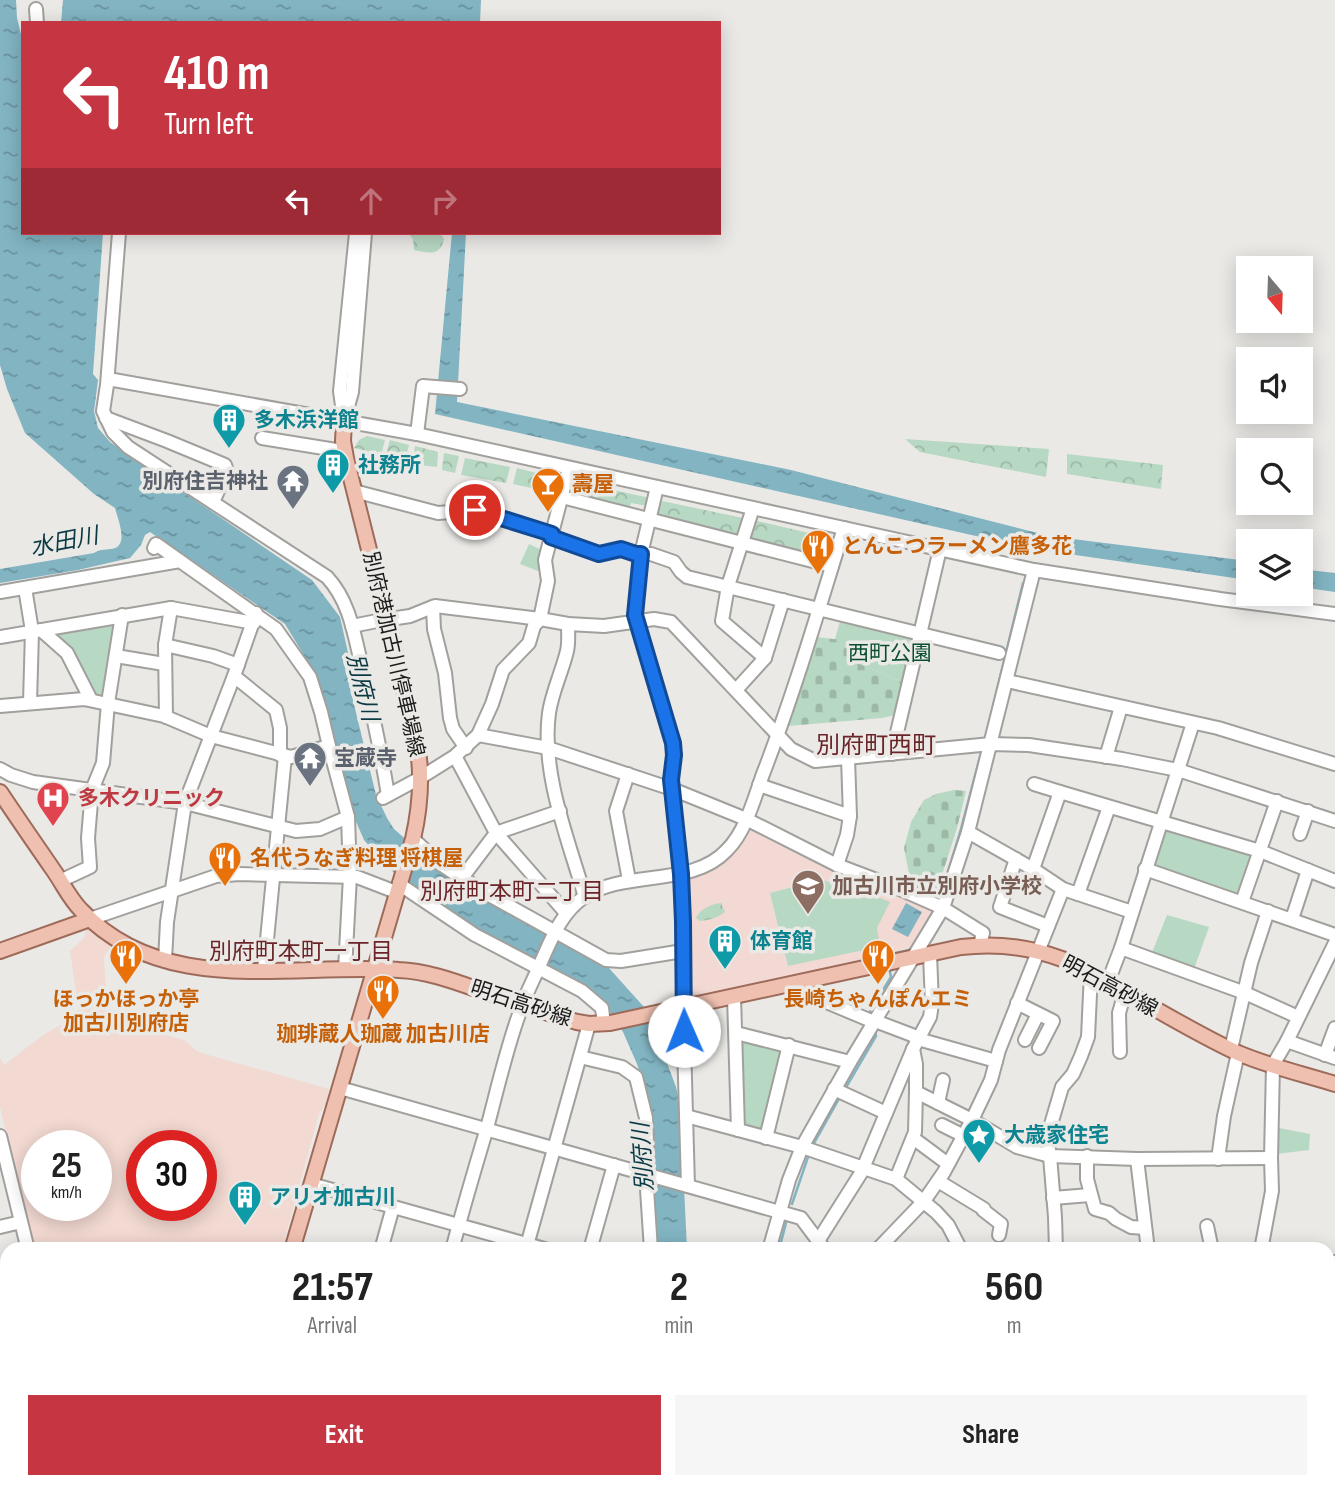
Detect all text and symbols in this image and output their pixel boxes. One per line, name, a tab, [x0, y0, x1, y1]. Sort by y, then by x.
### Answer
text: 410 m	[164, 45, 270, 104]
icon: left	[49, 49, 140, 140]
text: Turn left	[164, 105, 254, 144]
icon: left	[279, 182, 317, 220]
icon: ahead	[352, 182, 390, 220]
icon: right	[425, 182, 463, 220]
north arrow	[1236, 256, 1312, 332]
map controls	[1236, 256, 1313, 606]
button: sound	[1236, 347, 1313, 424]
building icon: 多木浜洋館	[210, 401, 248, 450]
place label: 多木浜洋館	[254, 408, 359, 433]
button: search	[1236, 438, 1313, 515]
building icon: 社務所	[314, 446, 352, 495]
place label: 社務所	[358, 453, 421, 478]
temple icon: 別府住吉神社	[274, 462, 312, 511]
bar icon: 壽屋	[529, 465, 567, 514]
place label: 別府住吉神社	[142, 469, 268, 494]
place label: 壽屋	[572, 472, 614, 497]
pin	[445, 480, 505, 540]
icon: arrive	[456, 491, 494, 529]
water label: 水田川	[28, 521, 104, 562]
restaurant icon: とんこつラーメン鷹多花	[799, 527, 837, 576]
button: layers	[1236, 529, 1313, 606]
place label: とんこつラーメン鷹多花	[842, 534, 1072, 559]
street label: 別府港加古川停車場線	[358, 549, 429, 759]
park label: 西町公園	[848, 641, 932, 666]
water label: 別府川	[340, 650, 385, 727]
district label: 別府町西町	[816, 731, 936, 760]
temple icon: 宝蔵寺	[291, 739, 329, 788]
place label: 宝蔵寺	[334, 746, 397, 771]
hospital icon: 多木クリニック	[34, 779, 72, 828]
place label: 多木クリニック	[78, 786, 225, 811]
restaurant icon: 名代うなぎ料理 将棋屋	[206, 839, 244, 888]
place label: 名代うなぎ料理 将棋屋	[250, 846, 463, 871]
school or university icon: 加古川市立別府小学校	[789, 867, 827, 916]
place label: 加古川市立別府小学校	[832, 874, 1042, 899]
district label: 別府町本町二丁目	[420, 878, 604, 906]
building icon: 体育館	[706, 922, 744, 971]
place label: 体育館	[750, 929, 813, 954]
restaurant icon: ほっかほっか亭 加古川別府店	[107, 937, 145, 986]
restaurant icon: 長崎ちゃんぽんエミ	[859, 937, 897, 986]
district label: 別府町本町一丁目	[209, 938, 393, 966]
street label: 明石高砂線	[1058, 951, 1162, 1022]
restaurant icon: 珈琲蔵人珈蔵 加古川店	[364, 972, 402, 1021]
street label: 明石高砂線	[467, 975, 575, 1032]
place label: ほっかほっか亭 加古川別府店	[53, 987, 200, 1036]
place label: 長崎ちゃんぽんエミ	[784, 987, 973, 1012]
position arrow	[647, 994, 721, 1068]
place label: 珈琲蔵人珈蔵 加古川店	[276, 1022, 490, 1047]
place icon: 大歳家住宅	[960, 1116, 998, 1165]
water label: 別府川	[626, 1119, 659, 1192]
place label: 大歳家住宅	[1004, 1123, 1109, 1148]
speed limit sign: 30	[126, 1130, 217, 1221]
text: 25	[51, 1145, 82, 1188]
building icon: アリオ加古川	[226, 1178, 264, 1227]
text: km/h	[51, 1182, 82, 1203]
place label: アリオ加古川	[270, 1185, 396, 1210]
text: 21:57	[292, 1262, 373, 1313]
text: 2	[670, 1262, 688, 1313]
text: 560	[985, 1262, 1043, 1313]
text: Arrival	[307, 1312, 357, 1340]
text: min	[664, 1312, 693, 1340]
text: m	[1007, 1312, 1022, 1340]
button: Exit	[28, 1395, 661, 1475]
button: Share	[675, 1395, 1307, 1475]

